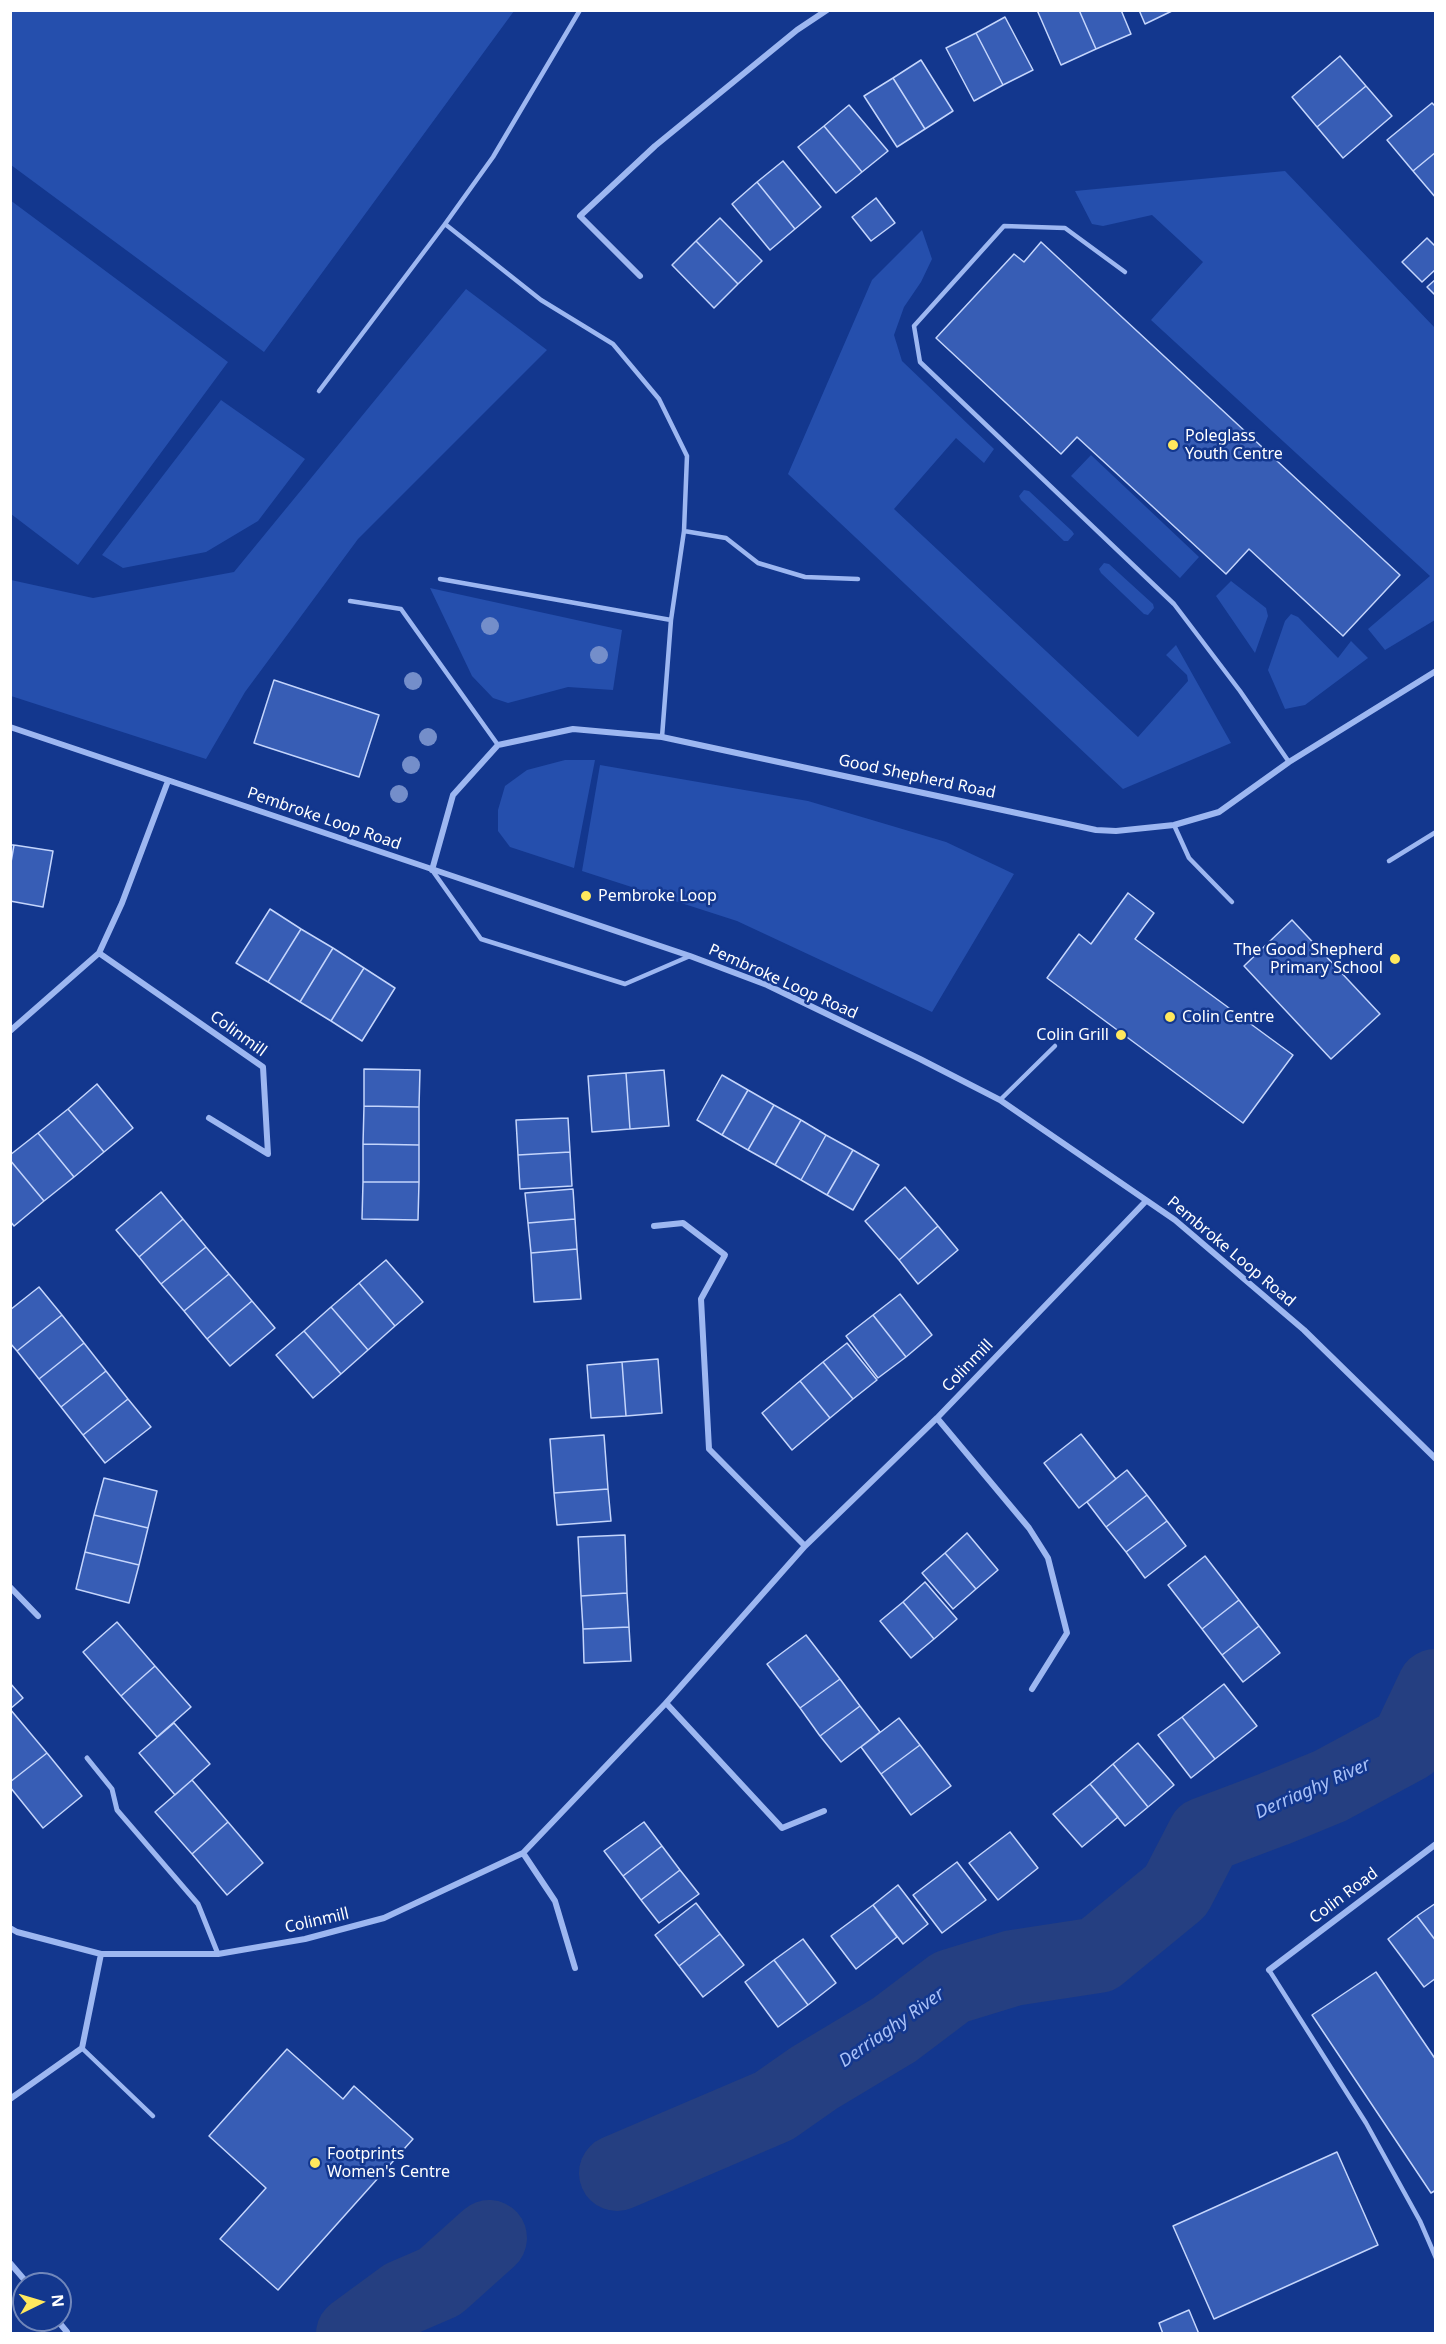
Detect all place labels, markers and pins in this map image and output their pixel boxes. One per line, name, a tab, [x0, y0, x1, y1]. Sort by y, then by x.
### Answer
place label: Poleglass Youth Centre	[1185, 426, 1283, 464]
marker: Poleglass Youth Centre	[1166, 438, 1180, 452]
place label: Pembroke Loop	[598, 886, 717, 906]
marker: Pembroke Loop	[579, 889, 593, 903]
place label: The Good Shepherd Primary School	[1233, 940, 1383, 978]
marker: The Good Shepherd Primary School	[1388, 952, 1402, 966]
place label: Colin Centre	[1182, 1007, 1274, 1027]
marker: Colin Centre	[1163, 1010, 1177, 1024]
place label: Colin Grill	[1036, 1025, 1109, 1045]
marker: Colin Grill	[1114, 1028, 1128, 1042]
place label: Footprints Women's Centre	[327, 2144, 450, 2182]
marker: Footprints Women's Centre	[308, 2156, 322, 2170]

